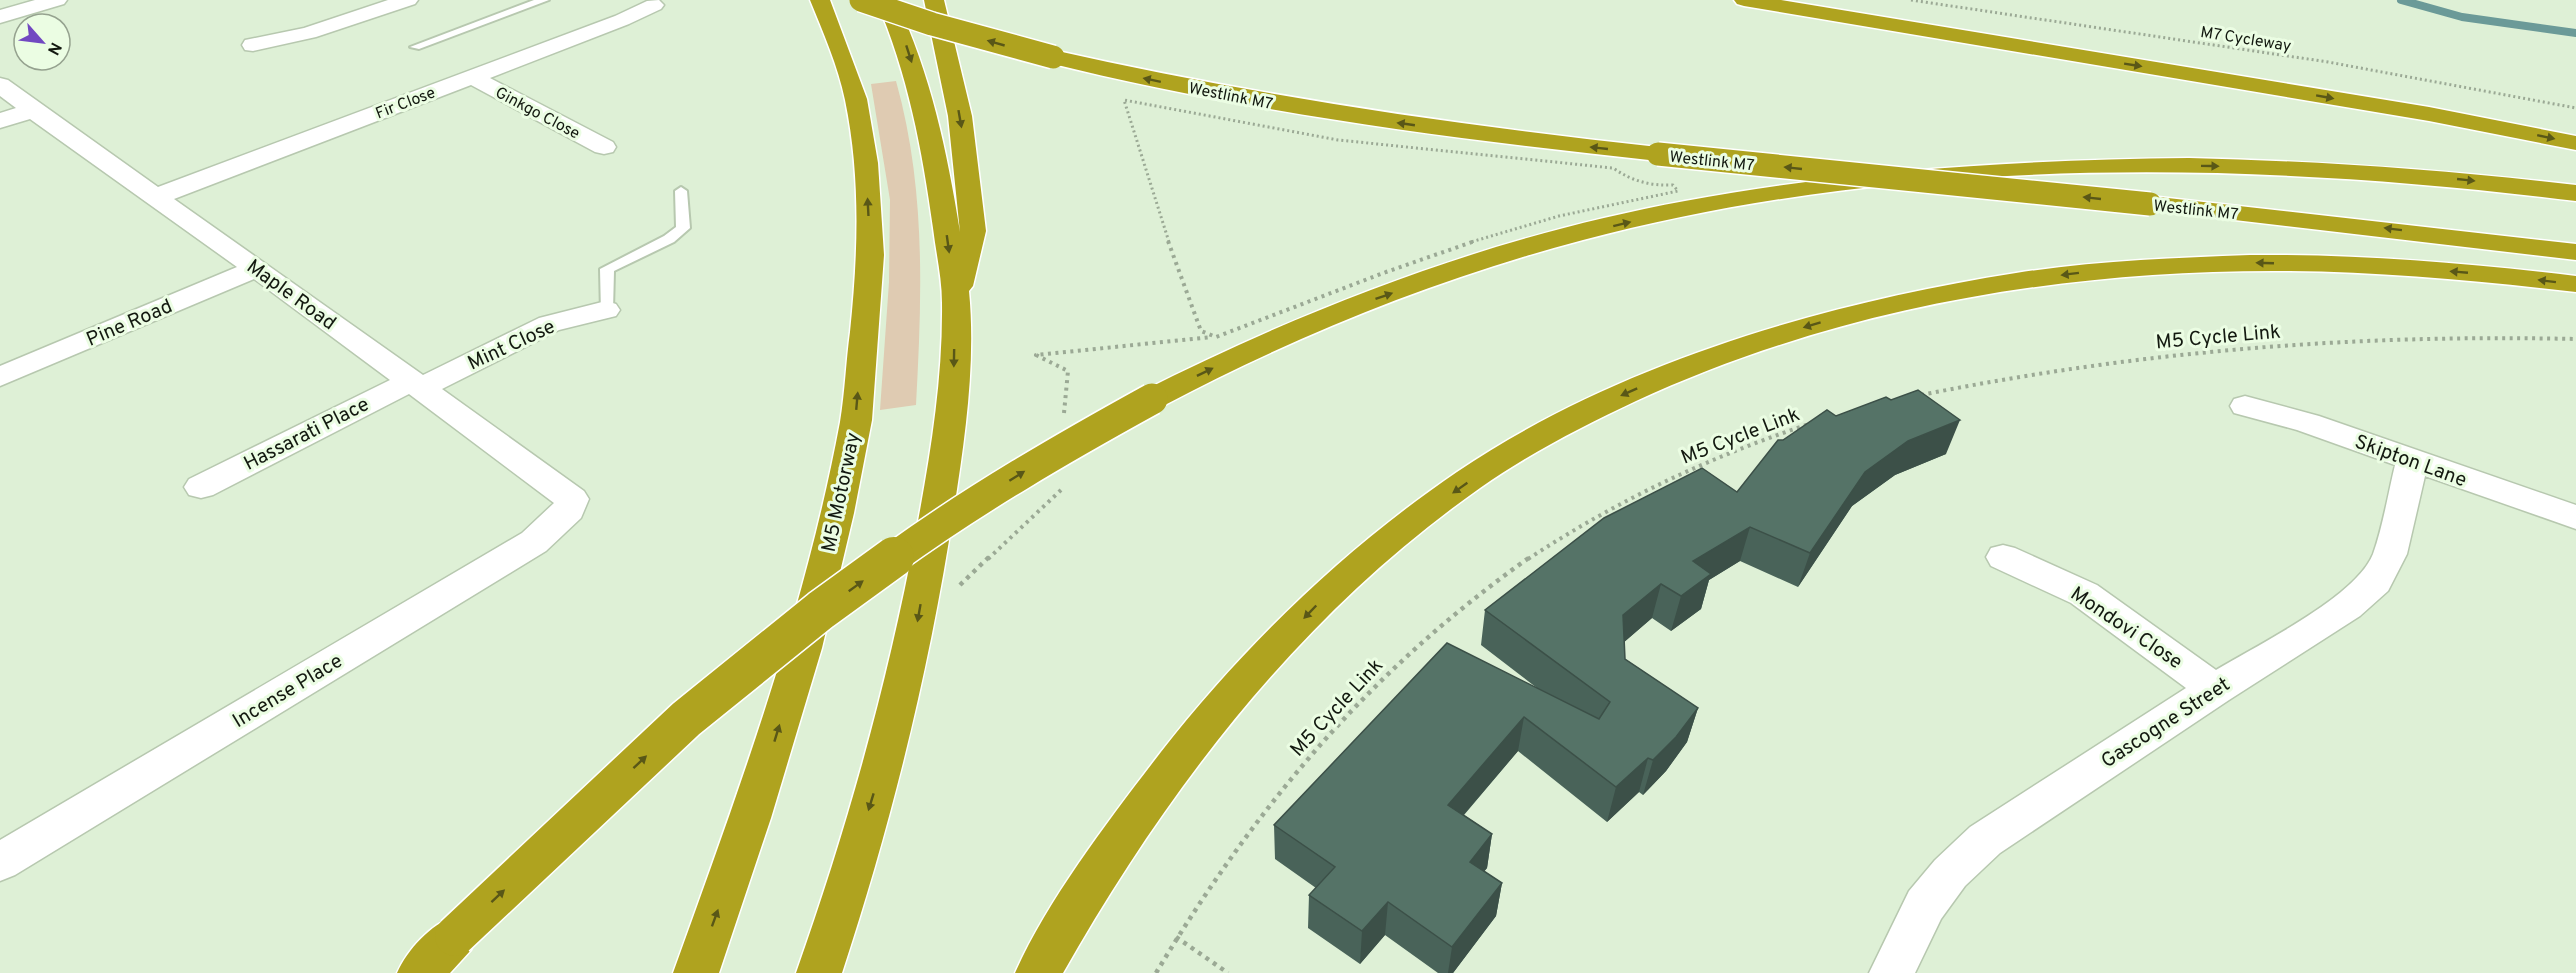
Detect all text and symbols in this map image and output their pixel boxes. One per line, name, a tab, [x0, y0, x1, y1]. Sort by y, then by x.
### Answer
north arrow	[12, 12, 72, 72]
street label: M7 Cycleway	[2199, 23, 2293, 57]
one-way arrow	[987, 37, 1005, 47]
text: N	[42, 38, 65, 58]
one-way arrow	[904, 45, 914, 63]
one-way arrow	[2123, 60, 2142, 69]
one-way arrow	[1143, 74, 1161, 84]
street label: Westlink M7	[1187, 79, 1274, 115]
street label: Fir Close	[373, 83, 438, 124]
street label: Ginkgo Close	[491, 83, 583, 144]
one-way arrow	[2316, 92, 2335, 101]
one-way arrow	[956, 109, 965, 128]
one-way arrow	[1396, 120, 1415, 129]
one-way arrow	[2537, 133, 2556, 142]
one-way arrow	[1590, 143, 1609, 153]
street label: Westlink M7	[1668, 148, 1755, 176]
one-way arrow	[2201, 162, 2220, 171]
one-way arrow	[1784, 163, 1803, 173]
one-way arrow	[2457, 175, 2476, 185]
one-way arrow	[2082, 193, 2101, 203]
one-way arrow	[864, 197, 873, 216]
street label: Westlink M7	[2152, 197, 2239, 225]
one-way arrow	[1613, 218, 1632, 228]
one-way arrow	[2383, 225, 2402, 234]
one-way arrow	[943, 235, 952, 254]
street label: Maple Road	[241, 254, 341, 337]
one-way arrow	[2255, 258, 2274, 268]
one-way arrow	[2450, 267, 2469, 277]
one-way arrow	[2061, 269, 2080, 279]
one-way arrow	[2537, 276, 2556, 285]
one-way arrow	[1375, 290, 1393, 300]
street label: Pine Road	[83, 294, 177, 354]
street label: Mint Close	[464, 314, 560, 377]
street label: M5 Cycle Link	[2155, 320, 2282, 356]
one-way arrow	[1803, 321, 1821, 330]
one-way arrow	[950, 348, 959, 367]
one-way arrow	[1196, 368, 1213, 377]
one-way arrow	[1621, 388, 1638, 397]
one-way arrow	[853, 391, 862, 410]
street label: Hassarati Place	[240, 392, 374, 478]
street label: M5 Cycle Link	[1678, 402, 1804, 471]
street label: M5 Motorway	[817, 430, 867, 555]
street label: Skipton Lane	[2351, 430, 2470, 494]
one-way arrow	[1009, 471, 1025, 482]
one-way arrow	[1452, 482, 1468, 494]
one-way arrow	[848, 580, 863, 592]
street label: Mondovi Close	[2065, 581, 2187, 676]
one-way arrow	[914, 604, 923, 623]
one-way arrow	[1303, 605, 1317, 620]
street label: Incense Place	[228, 649, 348, 735]
street label: M5 Cycle Link	[1285, 654, 1390, 763]
street label: Gascogne Street	[2097, 672, 2235, 775]
one-way arrow	[773, 724, 782, 742]
one-way arrow	[632, 755, 647, 769]
one-way arrow	[866, 793, 876, 811]
one-way arrow	[490, 889, 505, 903]
one-way arrow	[711, 909, 721, 927]

